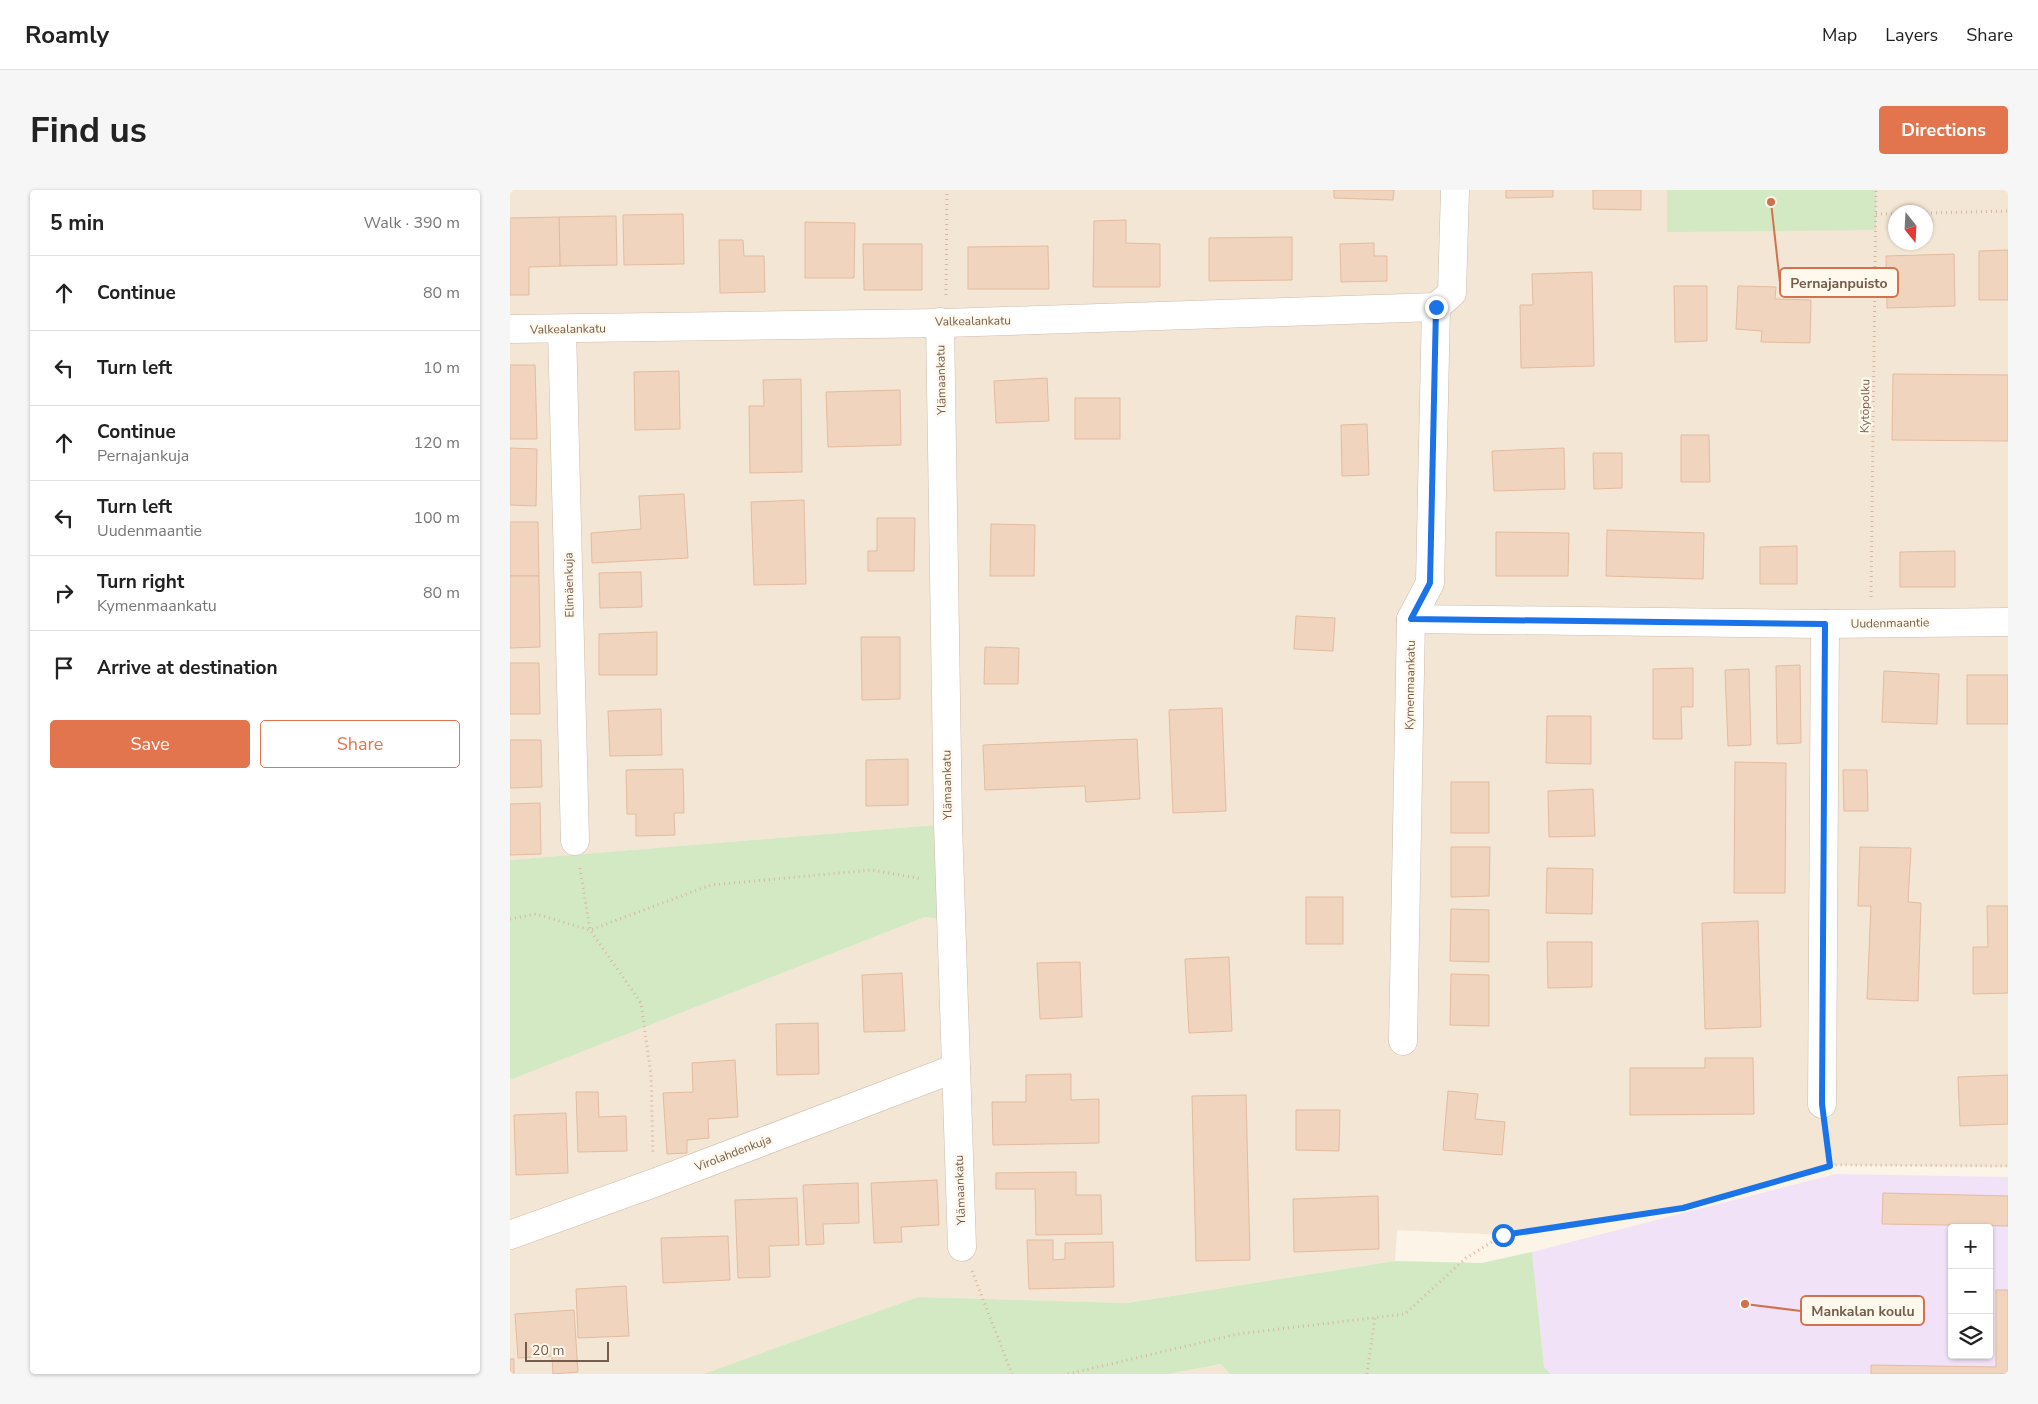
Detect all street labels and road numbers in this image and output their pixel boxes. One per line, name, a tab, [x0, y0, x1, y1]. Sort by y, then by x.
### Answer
street label: Valkealankatu	[934, 312, 1011, 330]
street label: Valkealankatu	[529, 320, 606, 338]
street label: Ylämaankatu	[932, 345, 950, 416]
street label: Kytöpolku	[1857, 379, 1873, 433]
street label: Elimäenkuja	[560, 552, 578, 618]
street label: Uudenmaantie	[1850, 614, 1930, 632]
street label: Kymenmaankatu	[1401, 640, 1419, 730]
street label: Ylämaankatu	[938, 750, 956, 821]
street label: Virolahdenkuja	[691, 1131, 774, 1175]
street label: Ylämaankatu	[951, 1155, 969, 1226]

